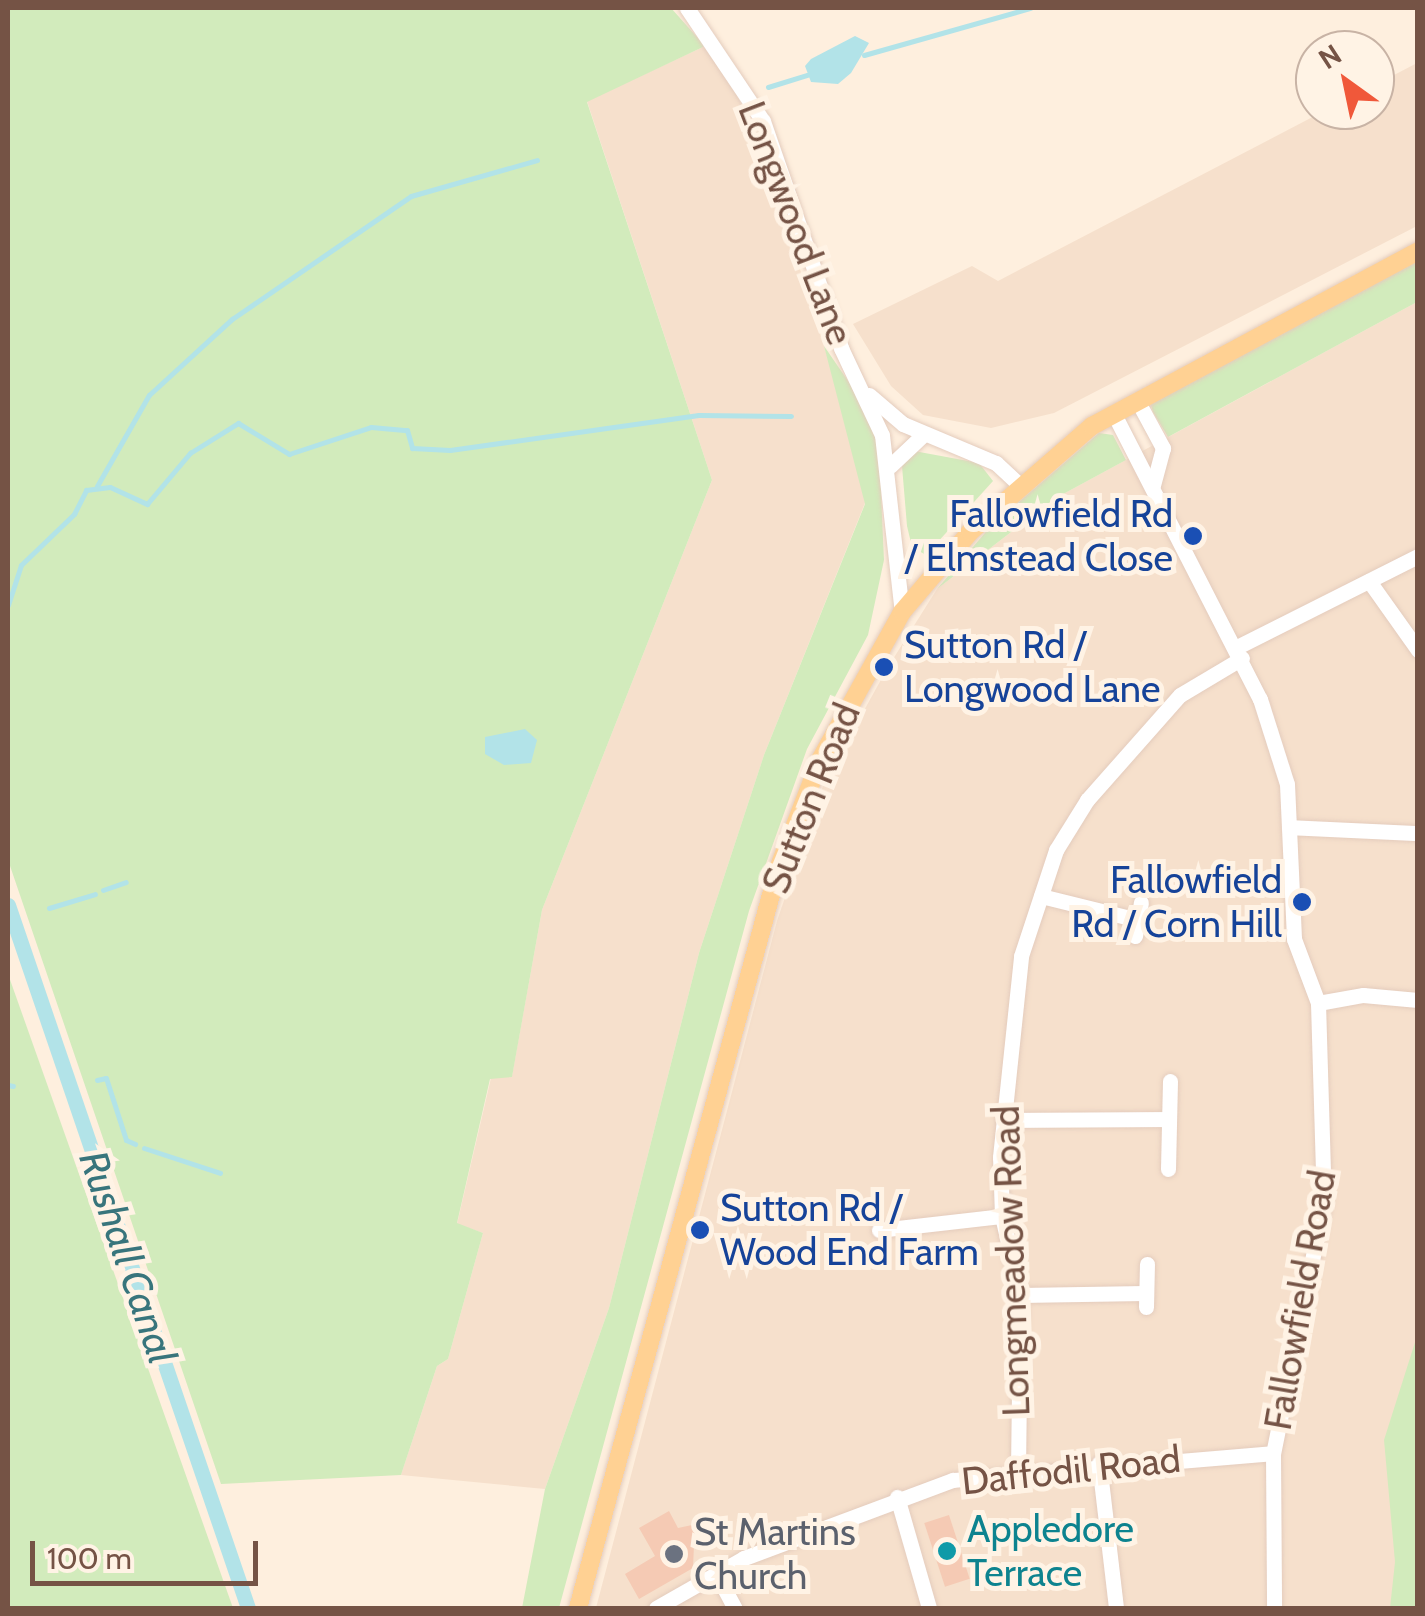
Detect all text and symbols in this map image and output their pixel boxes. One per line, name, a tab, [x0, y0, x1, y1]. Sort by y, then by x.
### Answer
north arrow	[1295, 30, 1395, 130]
text: N	[1312, 37, 1347, 76]
street label: Longwood Lane	[729, 95, 863, 351]
place label: Fallowfield Rd / Elmstead Close	[905, 491, 1173, 580]
marker: Fallowfield Rd / Elmstead Close	[1182, 525, 1204, 547]
place label: Sutton Rd / Longwood Lane	[904, 622, 1160, 712]
marker: Sutton Rd / Longwood Lane	[873, 656, 895, 678]
street label: Sutton Road	[752, 697, 870, 899]
place label: Fallowfield Rd / Corn Hill	[1071, 857, 1282, 946]
marker: Fallowfield Rd / Corn Hill	[1291, 891, 1313, 913]
street label: Longmeadow Road	[983, 1105, 1039, 1417]
water label: Rushall Canal	[69, 1144, 187, 1370]
street label: Fallowfield Road	[1255, 1167, 1345, 1433]
place label: Sutton Rd / Wood End Farm	[720, 1185, 979, 1274]
marker: Sutton Rd / Wood End Farm	[689, 1219, 711, 1241]
street label: Daffodil Road	[959, 1436, 1183, 1504]
place label: Appledore Terrace	[967, 1506, 1134, 1596]
place label: St Martins Church	[694, 1509, 856, 1598]
scale bar	[35, 1521, 262, 1583]
text: 100 m	[47, 1540, 132, 1577]
marker: Appledore Terrace	[936, 1540, 958, 1562]
marker: St Martins Church	[663, 1543, 685, 1565]

